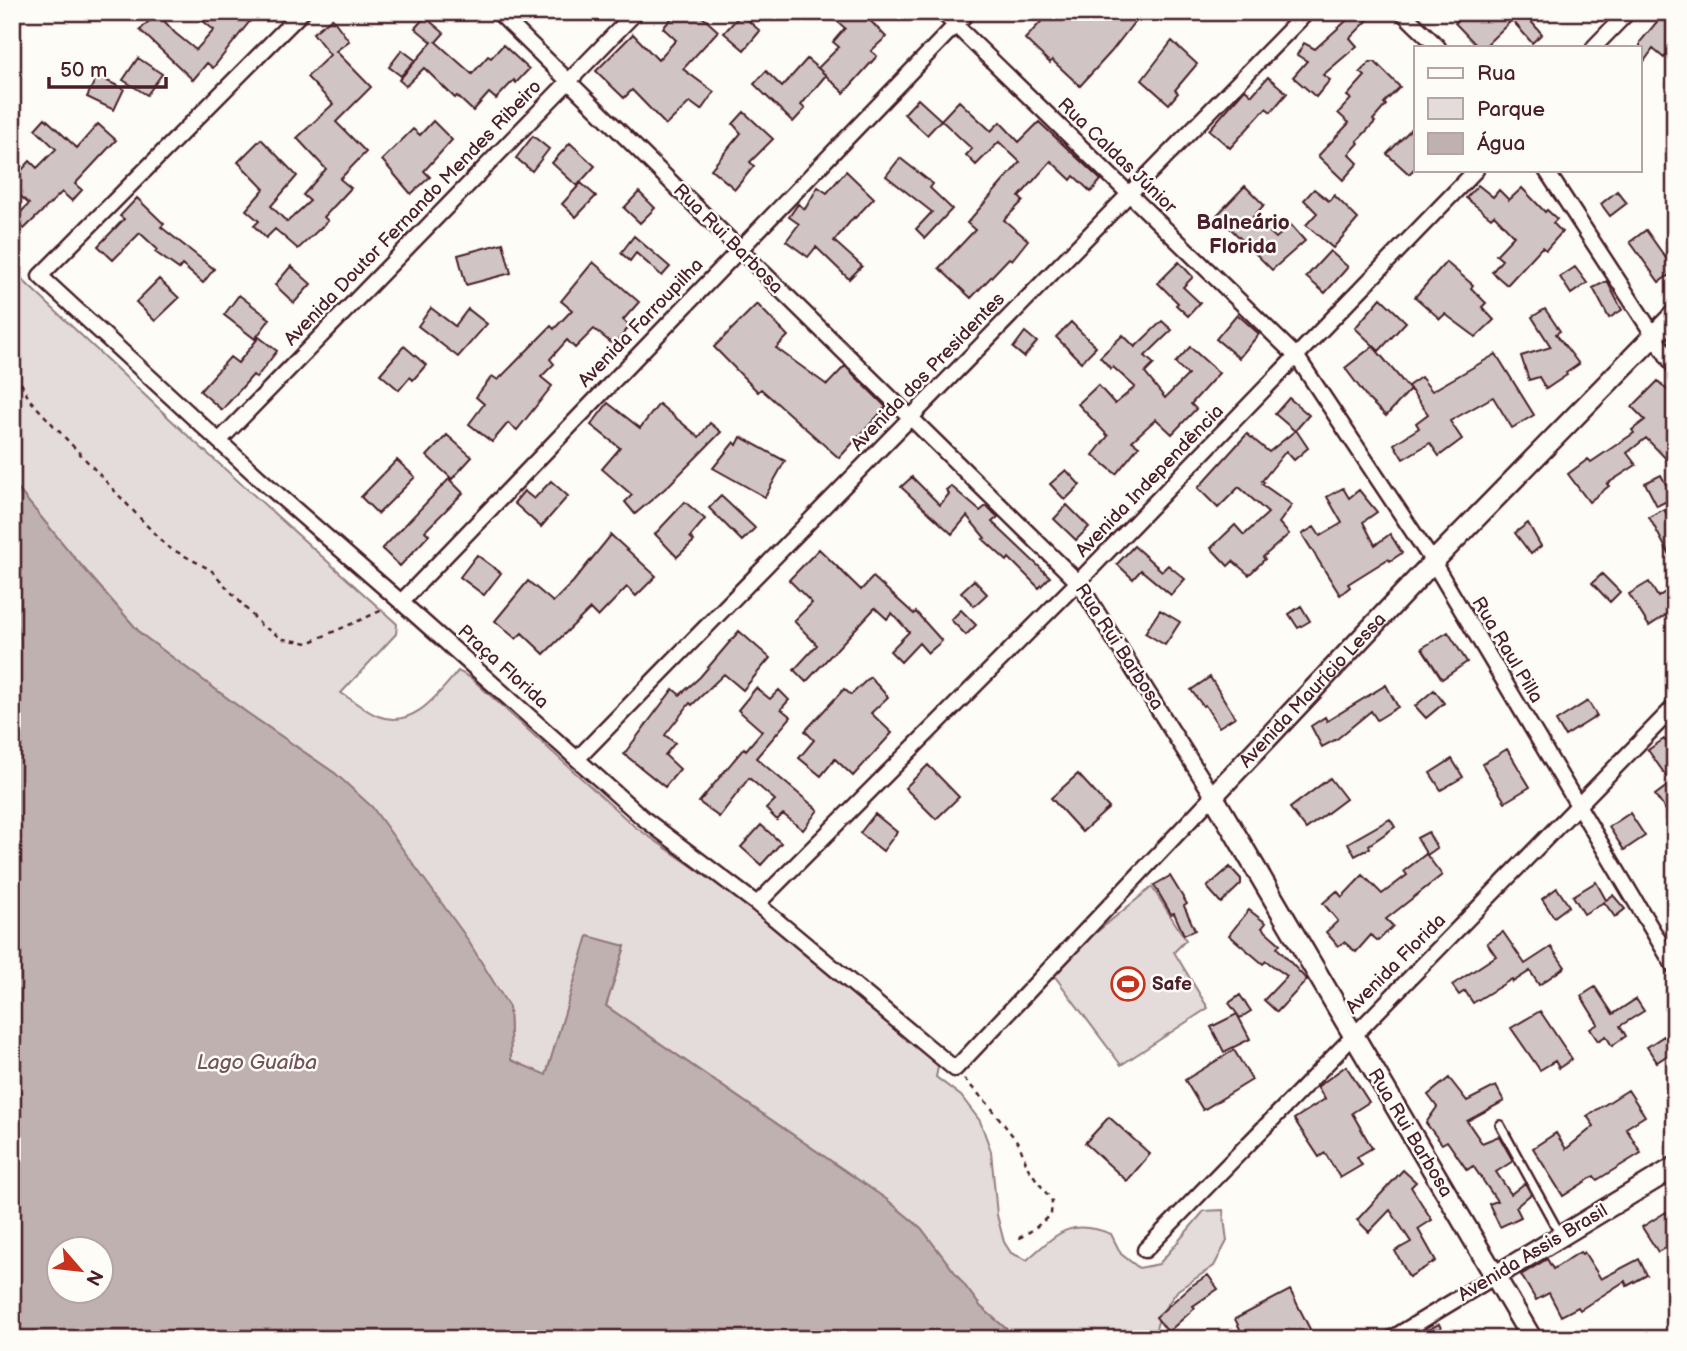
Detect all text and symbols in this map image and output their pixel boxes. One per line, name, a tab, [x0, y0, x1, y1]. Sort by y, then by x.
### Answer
scale bar	[49, 46, 166, 90]
legend	[1414, 46, 1642, 172]
text: 50 m	[60, 58, 107, 83]
text: Rua	[1477, 61, 1516, 86]
street label: Avenida Doutor Fernando Mendes Ribeiro	[279, 75, 547, 351]
street label: Rua Caldas Júnior	[1053, 93, 1182, 219]
text: Parque	[1477, 97, 1545, 122]
text: Água	[1477, 131, 1525, 156]
street label: Rua Rui Barbosa	[668, 179, 788, 299]
district label: Balneário Florida	[1196, 210, 1290, 259]
street label: Avenida Farroupilha	[574, 254, 708, 392]
street label: Avenida dos Presidentes	[846, 288, 1010, 456]
street label: Avenida Independência	[1071, 400, 1229, 562]
street label: Rua Rui Barbosa	[1070, 580, 1168, 714]
street label: Rua Raul Pilla	[1466, 593, 1548, 707]
street label: Avenida Maurício Lessa	[1234, 608, 1391, 772]
street label: Praça Florida	[453, 620, 553, 714]
street label: Avenida Florida	[1341, 909, 1451, 1019]
sports icon: Safe	[1109, 965, 1147, 1003]
place label: Safe	[1152, 973, 1192, 996]
water label: Lago Guaíba	[197, 1050, 317, 1075]
street label: Rua Rui Barbosa	[1363, 1065, 1457, 1201]
street label: Avenida Assis Brasil	[1454, 1199, 1612, 1307]
north arrow	[46, 1236, 116, 1306]
text: N	[80, 1266, 107, 1289]

